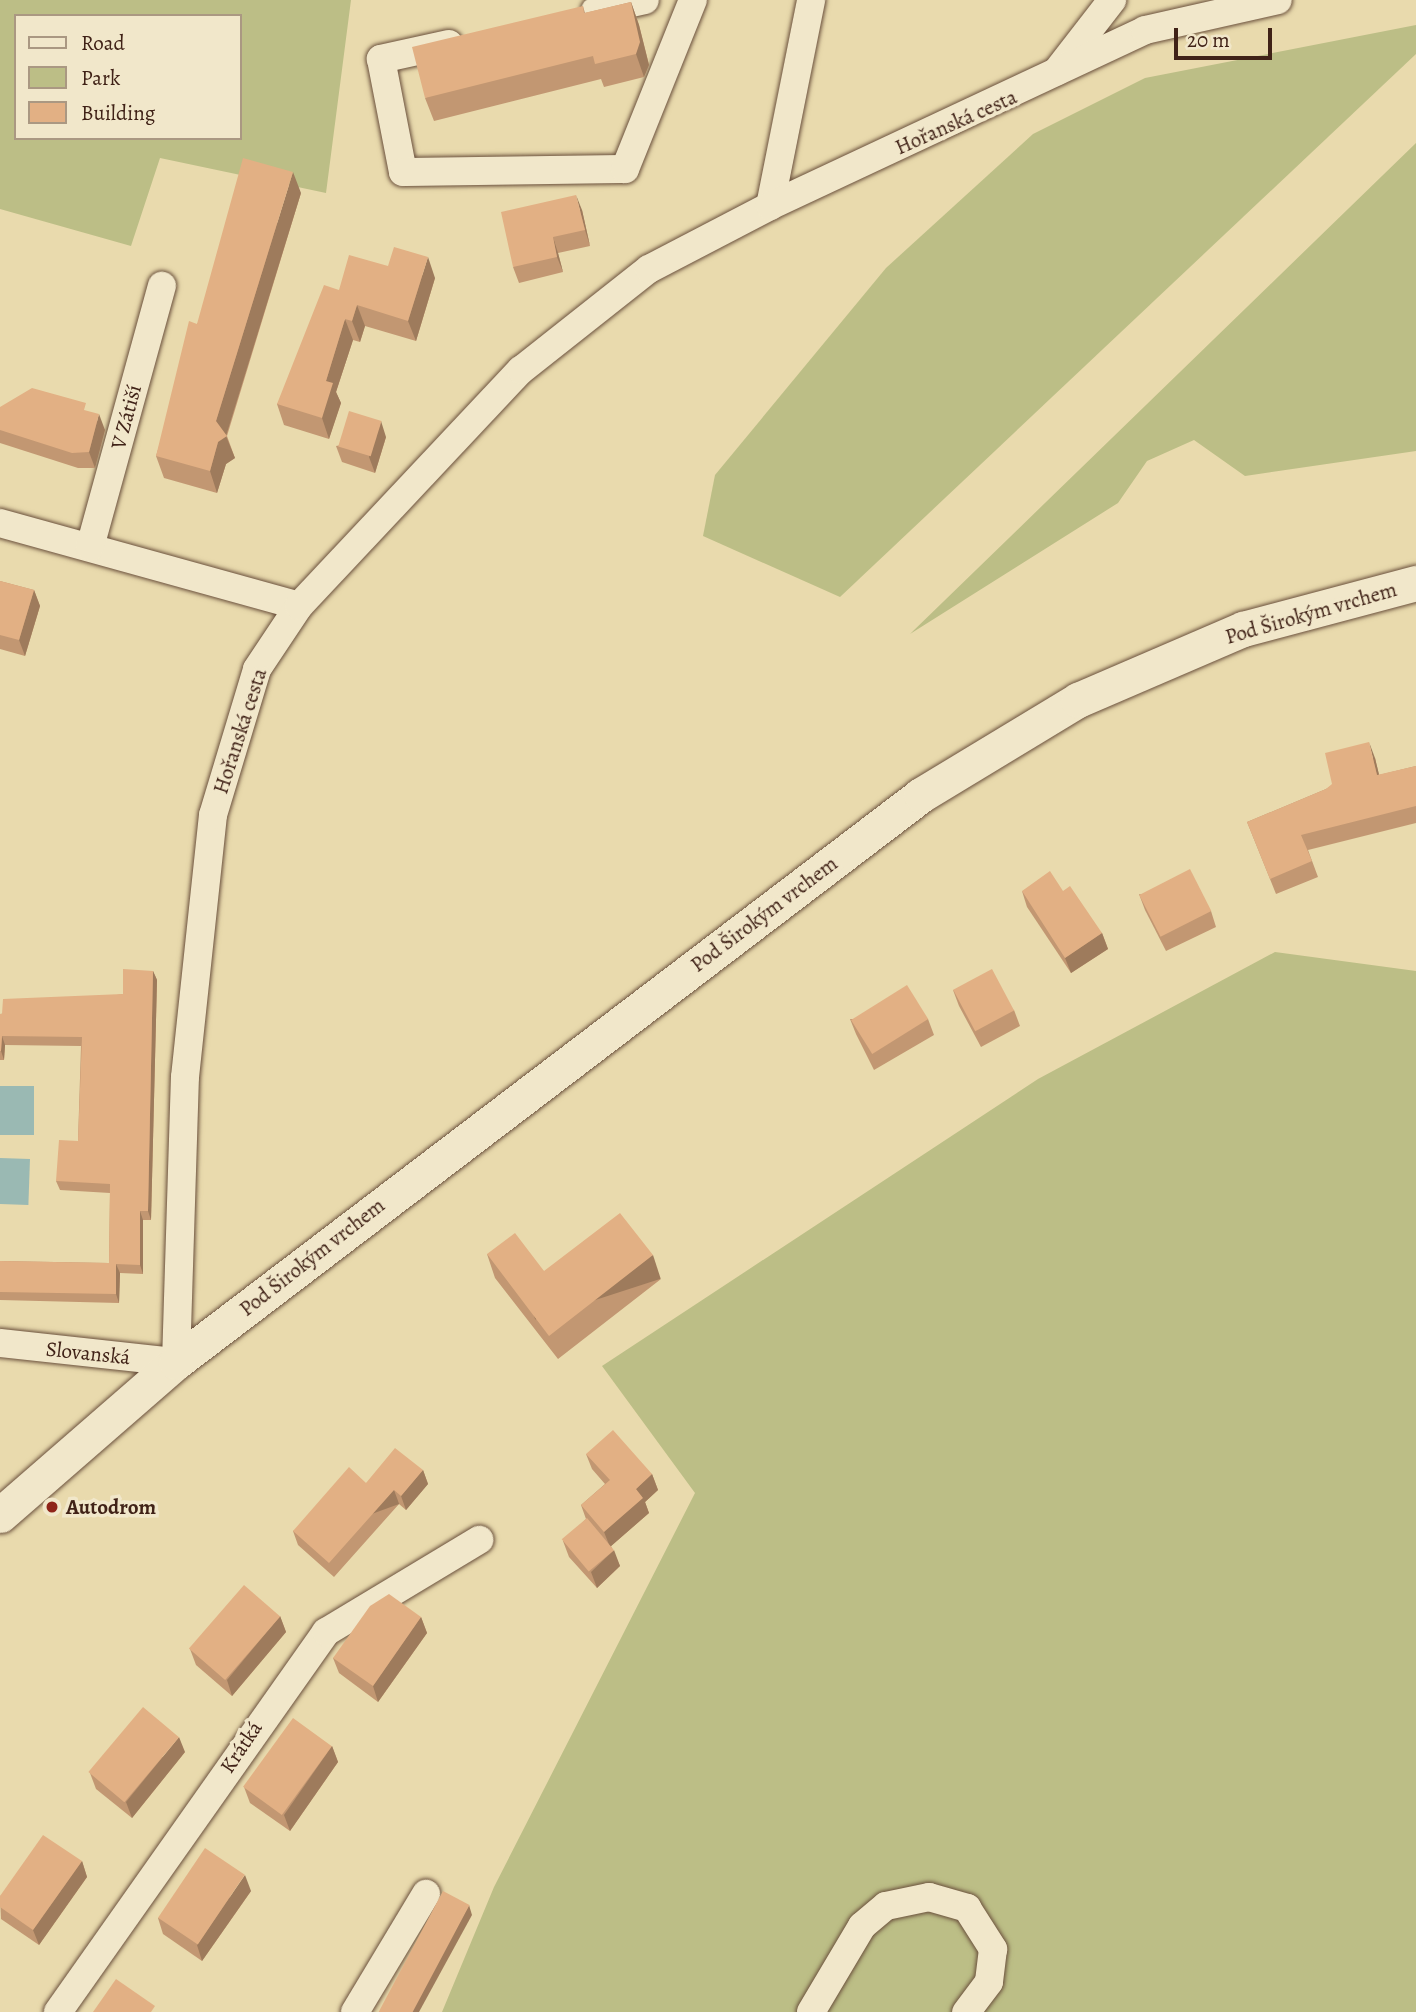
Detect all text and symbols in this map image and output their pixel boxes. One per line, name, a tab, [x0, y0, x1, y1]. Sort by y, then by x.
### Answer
legend	[14, 14, 242, 140]
scale bar	[1178, 14, 1276, 58]
text: 20 m	[1187, 26, 1230, 54]
text: Road	[81, 29, 125, 57]
text: Park	[81, 64, 120, 92]
street label: Hořanská cesta	[891, 84, 1021, 160]
text: Building	[81, 99, 155, 127]
street label: V Zátiší	[105, 382, 147, 452]
street label: Pod Širokým vrchem	[1222, 576, 1400, 650]
street label: Hořanská cesta	[208, 665, 272, 797]
street label: Pod Širokým vrchem	[686, 851, 842, 977]
street label: Pod Širokým vrchem	[234, 1193, 390, 1321]
street label: Slovanská	[45, 1336, 131, 1370]
place label: Autodrom	[66, 1494, 156, 1520]
marker: Autodrom	[44, 1499, 60, 1515]
street label: Krátká	[214, 1716, 268, 1778]

